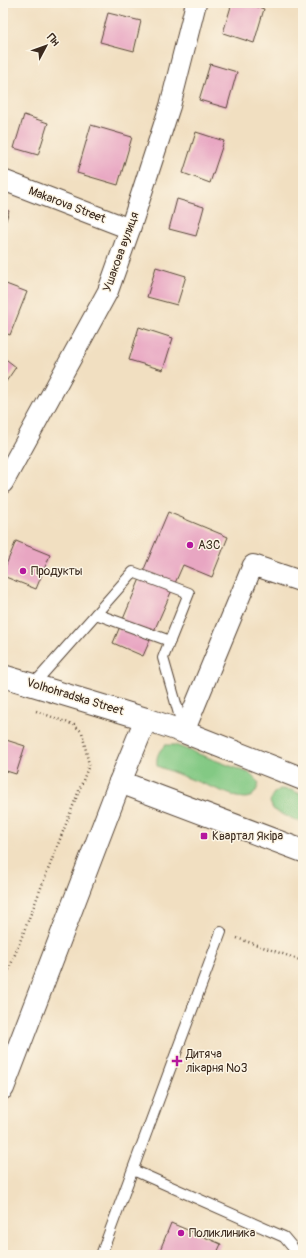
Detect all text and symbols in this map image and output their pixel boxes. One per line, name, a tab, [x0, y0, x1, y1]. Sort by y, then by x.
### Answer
north arrow	[26, 26, 66, 66]
text: Пн	[44, 31, 62, 49]
street label: Makarova Street	[26, 183, 108, 227]
street label: Ушакова вулиця	[100, 210, 143, 294]
place label: АЗС	[198, 538, 220, 553]
marker: АЗС	[185, 540, 195, 550]
place label: Продукты	[31, 564, 83, 579]
marker: Продукты	[18, 566, 28, 576]
street label: Volhohradska Street	[24, 675, 126, 719]
place label: Квартал Якіра	[212, 829, 283, 844]
marker: Квартал Якіра	[199, 831, 209, 841]
place label: Дитяча лікарня №3	[185, 1047, 248, 1076]
marker: Дитяча лікарня №3	[171, 1055, 183, 1067]
place label: Поликлиника	[189, 1226, 256, 1241]
marker: Поликлиника	[176, 1228, 186, 1238]

